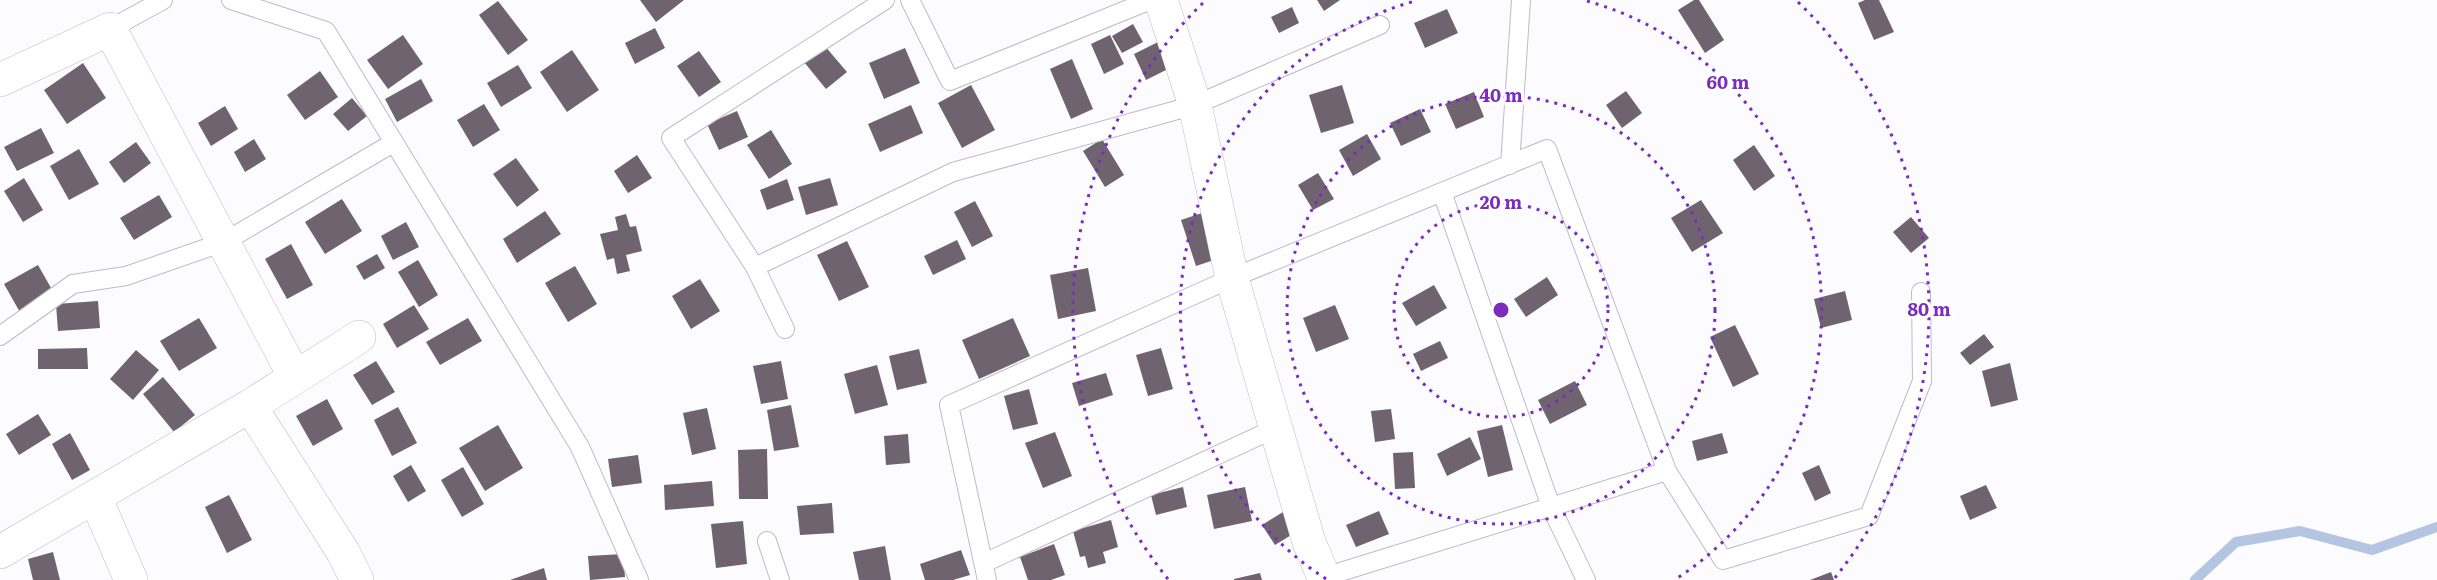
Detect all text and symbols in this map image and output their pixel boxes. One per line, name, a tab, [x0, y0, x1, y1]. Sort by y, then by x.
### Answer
text: 60 m	[1706, 68, 1750, 95]
text: 40 m	[1479, 81, 1523, 108]
text: 20 m	[1480, 188, 1522, 215]
text: 80 m	[1907, 295, 1951, 322]
centre of rings	[1491, 300, 1511, 320]

